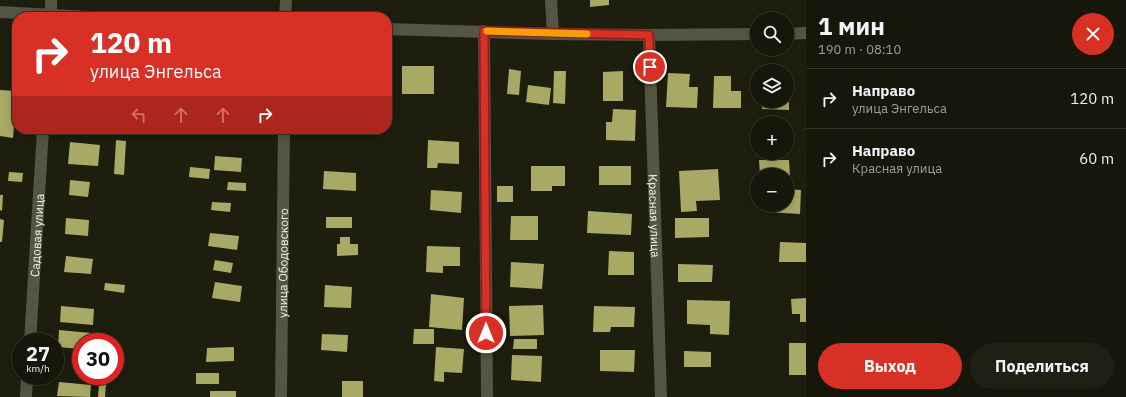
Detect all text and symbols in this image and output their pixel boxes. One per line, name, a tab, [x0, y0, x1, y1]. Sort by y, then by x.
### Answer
text: 1 мин	[818, 10, 885, 42]
map controls	[750, 12, 794, 212]
button: search	[750, 12, 794, 56]
button: close	[1072, 13, 1114, 55]
text: 120 m	[90, 24, 172, 61]
icon: right	[24, 28, 76, 80]
text: 190 m · 08:10	[818, 41, 901, 58]
pin	[633, 50, 667, 84]
icon: arrive	[639, 56, 661, 78]
text: улица Энгельса	[90, 60, 222, 83]
button: layers	[750, 64, 794, 108]
text: Направо	[852, 81, 915, 100]
icon: right	[818, 88, 840, 110]
text: 120 m	[1070, 89, 1114, 108]
text: улица Энгельса	[852, 100, 947, 117]
icon: left	[128, 104, 150, 126]
icon: ahead	[170, 104, 192, 126]
icon: ahead	[212, 104, 234, 126]
icon: right	[254, 104, 276, 126]
button: +	[750, 116, 794, 160]
text: Направо	[852, 141, 915, 160]
icon: right	[818, 148, 840, 170]
text: 60 m	[1079, 149, 1114, 168]
text: Красная улица	[852, 160, 942, 177]
button: −	[750, 168, 794, 212]
street label: Красная улица	[646, 174, 664, 258]
street label: Садовая улица	[26, 192, 47, 277]
street label: улица Ободовского	[274, 208, 291, 318]
position arrow	[465, 312, 507, 354]
speed limit sign: 30	[72, 333, 124, 385]
text: 27	[26, 340, 50, 367]
button: Выход	[818, 343, 962, 389]
button: Поделиться	[970, 343, 1114, 389]
text: km/h	[26, 362, 50, 375]

